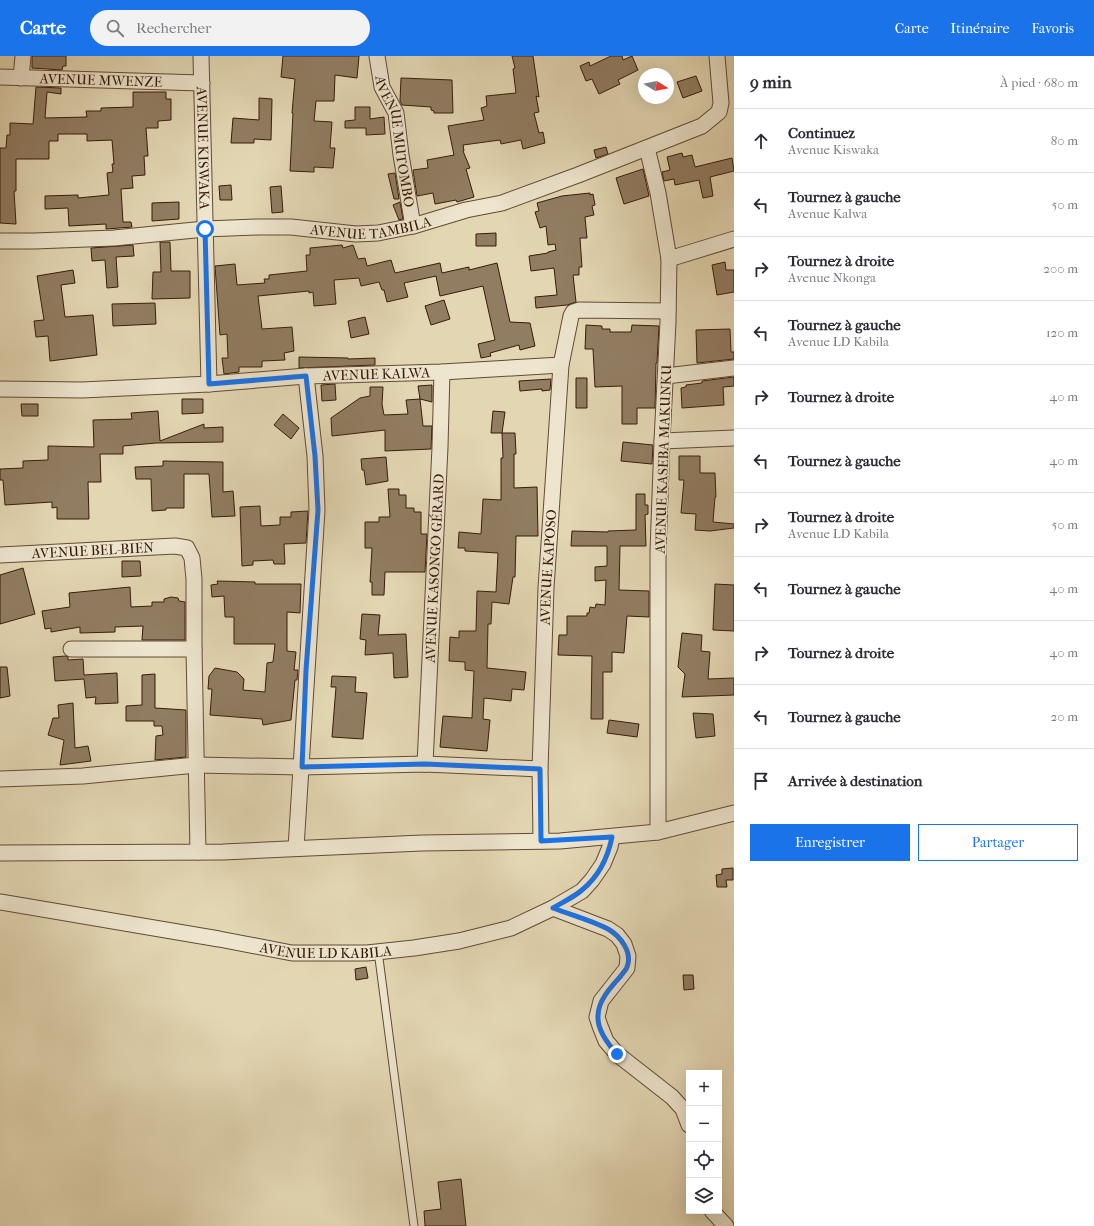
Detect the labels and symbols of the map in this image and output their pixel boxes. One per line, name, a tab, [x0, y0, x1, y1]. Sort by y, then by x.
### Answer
north arrow	[638, 68, 674, 104]
street label: AVENUE MWENZE	[38, 70, 163, 91]
street label: AVENUE MUTOMBO	[371, 74, 418, 209]
street label: AVENUE KISWAKA	[193, 85, 213, 211]
street label: AVENUE TAMBILA	[308, 213, 434, 243]
route start	[196, 220, 214, 238]
street label: AVENUE KALWA	[322, 364, 431, 385]
street label: AVENUE KASEBA MAKUNKU	[652, 364, 675, 555]
street label: AVENUE KASONGO GÉRARD	[422, 473, 448, 664]
street label: AVENUE KAPOSO	[537, 509, 560, 626]
street label: AVENUE BEL-BIEN	[30, 539, 155, 562]
street label: AVENUE LD KABILA	[257, 939, 394, 963]
route end	[608, 1045, 626, 1063]

